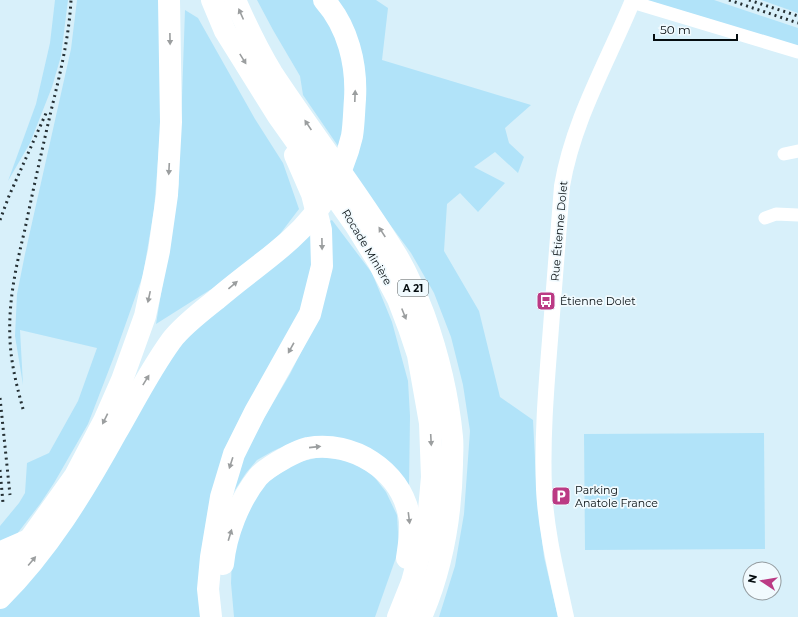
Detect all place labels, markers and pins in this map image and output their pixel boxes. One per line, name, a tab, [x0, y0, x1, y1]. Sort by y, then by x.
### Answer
bus stop icon: Étienne Dolet	[535, 290, 557, 312]
place label: Étienne Dolet	[560, 294, 636, 308]
place label: Parking Anatole France	[575, 483, 658, 510]
parking icon: Parking Anatole France	[550, 485, 572, 507]

